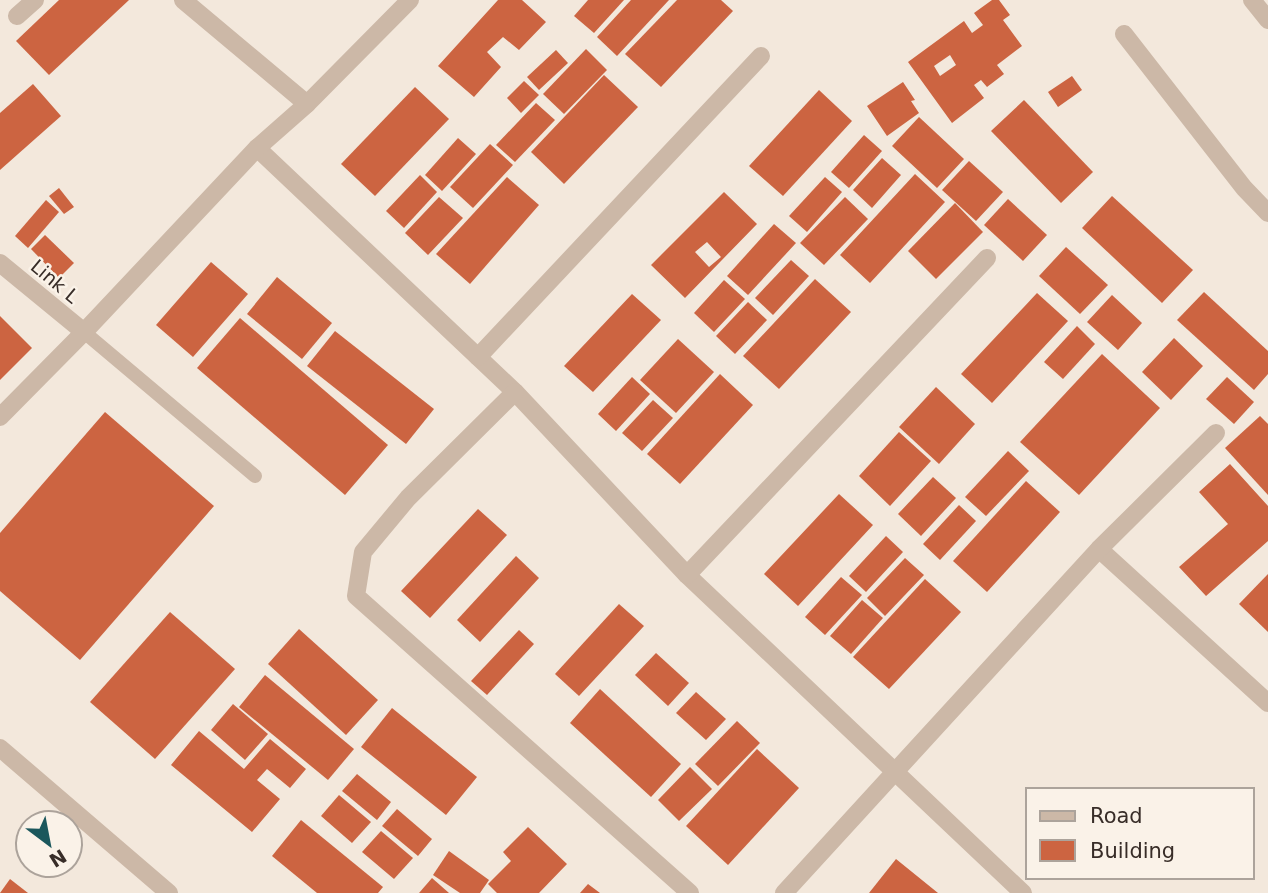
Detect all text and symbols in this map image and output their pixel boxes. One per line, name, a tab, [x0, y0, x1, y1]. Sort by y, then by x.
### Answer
street label: Link L	[27, 255, 84, 308]
legend	[1026, 788, 1254, 879]
text: Road	[1090, 804, 1143, 828]
north arrow	[14, 809, 84, 879]
text: Building	[1090, 839, 1175, 863]
text: N	[45, 845, 71, 872]

